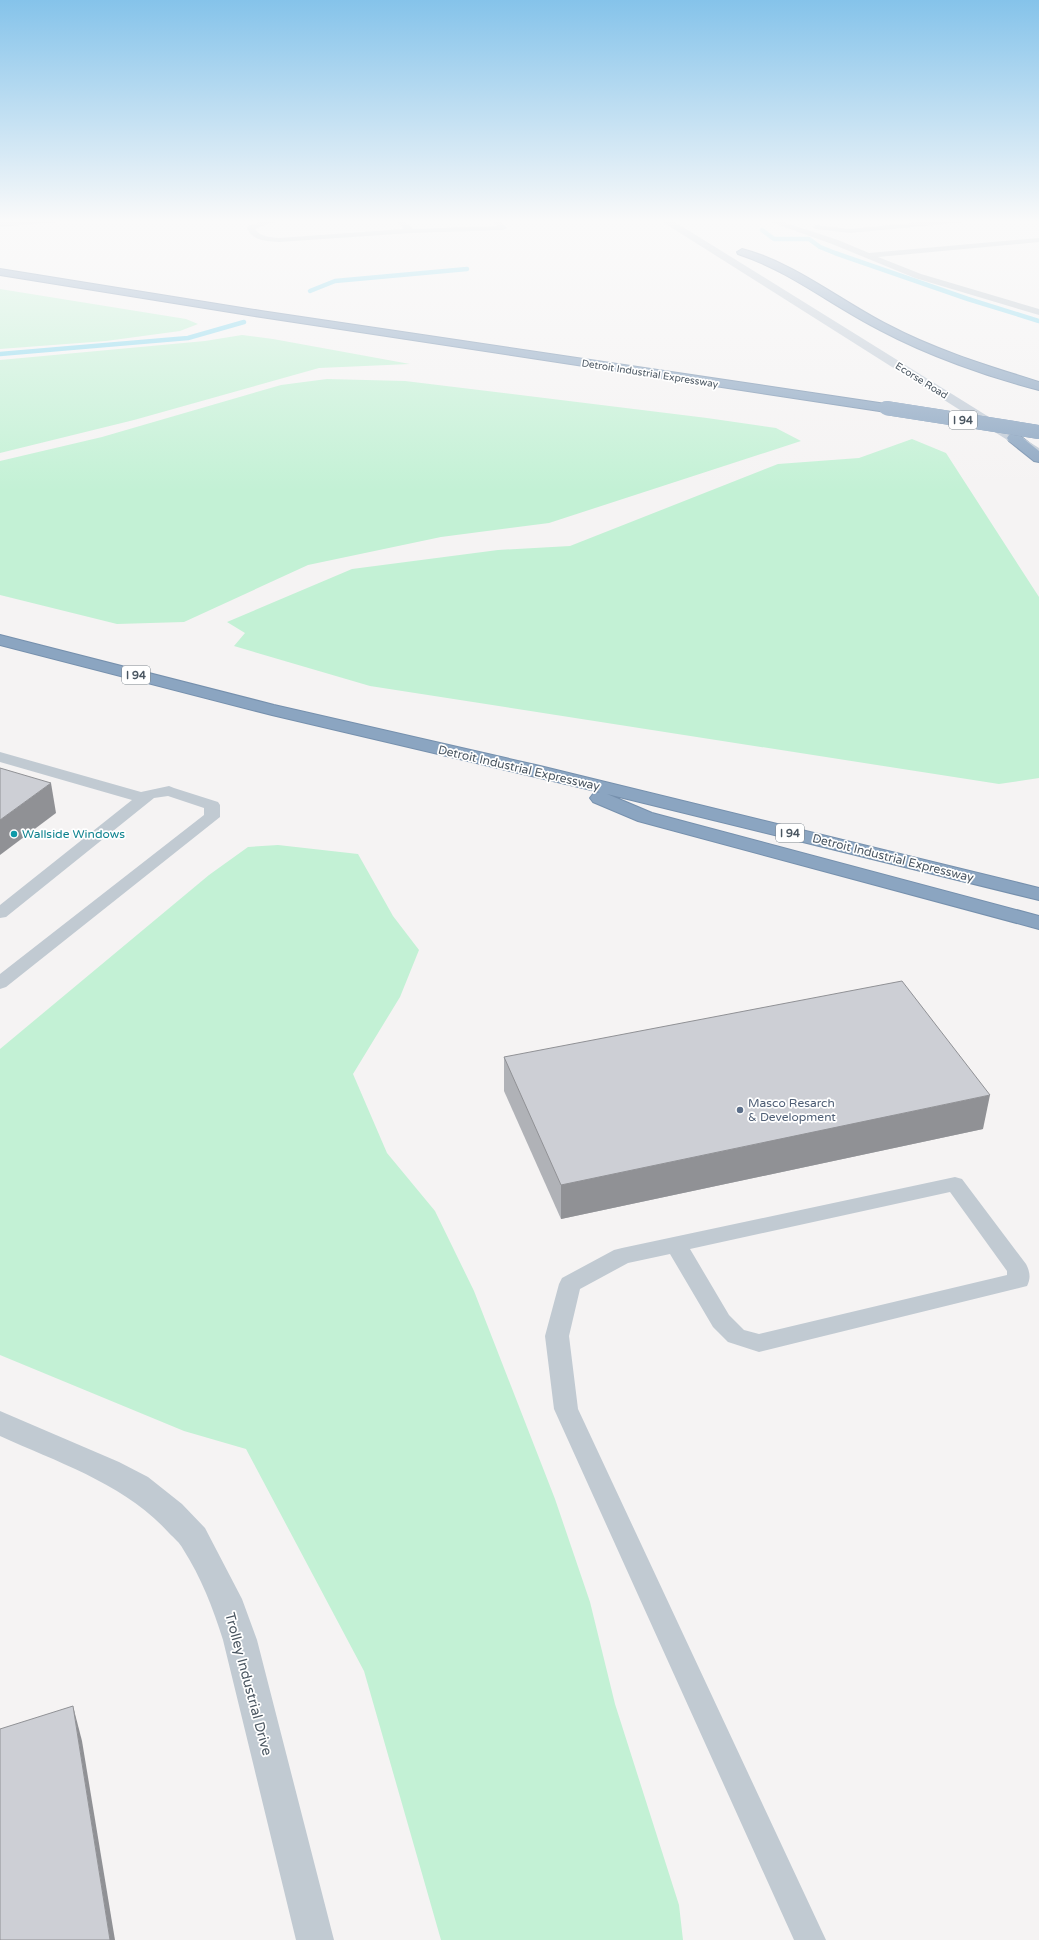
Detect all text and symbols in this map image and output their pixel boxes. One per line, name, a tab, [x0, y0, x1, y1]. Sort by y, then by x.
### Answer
street label: Detroit Industrial Expressway	[581, 357, 720, 391]
street label: Ecorse Road	[893, 360, 950, 402]
road number: I 94	[949, 411, 977, 429]
road number: I 94	[122, 666, 150, 684]
street label: Detroit Industrial Expressway	[437, 743, 602, 794]
road number: I 94	[776, 824, 804, 842]
place label: Wallside Windows	[22, 827, 125, 841]
marker: Wallside Windows	[9, 829, 19, 839]
street label: Detroit Industrial Expressway	[811, 831, 976, 885]
place label: Masco Resarch & Development	[748, 1096, 836, 1124]
marker: Masco Resarch & Development	[735, 1105, 745, 1115]
street label: Trolley Industrial Drive	[221, 1611, 276, 1758]

